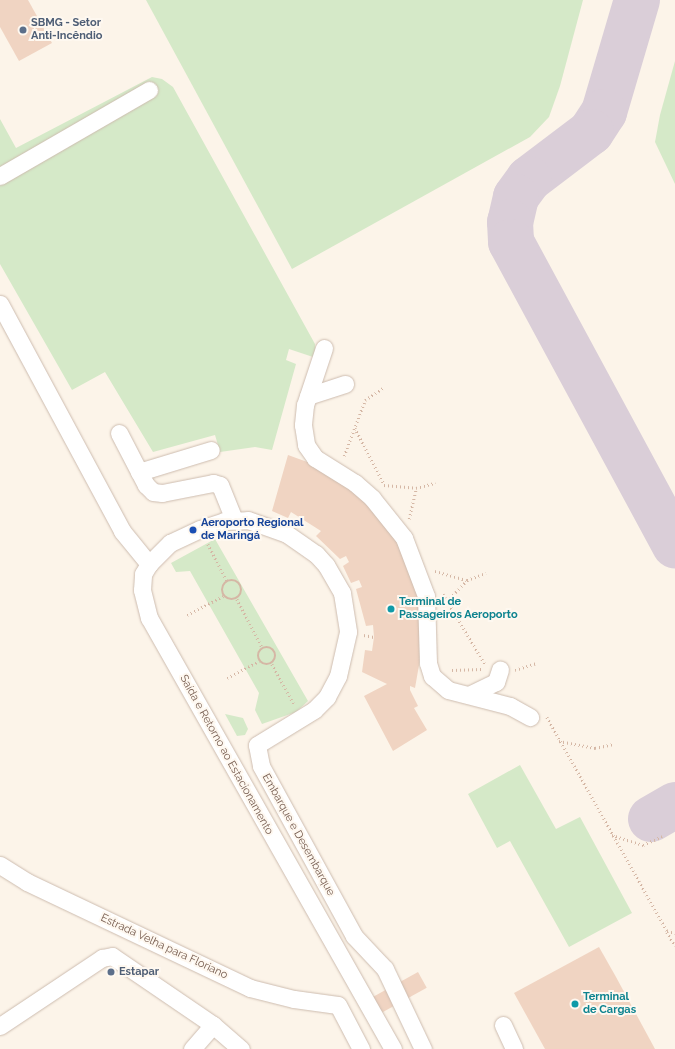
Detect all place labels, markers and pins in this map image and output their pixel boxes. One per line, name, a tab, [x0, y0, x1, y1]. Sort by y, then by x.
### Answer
place label: SBMG - Setor Anti-Incêndio	[31, 17, 102, 43]
marker: SBMG - Setor Anti-Incêndio	[18, 25, 28, 35]
place label: Aeroporto Regional de Maringá	[201, 517, 304, 543]
marker: Aeroporto Regional de Maringá	[188, 525, 198, 535]
place label: Terminal de Passageiros Aeroporto	[399, 596, 518, 622]
marker: Terminal de Passageiros Aeroporto	[386, 604, 396, 614]
place label: Estapar	[119, 965, 159, 979]
marker: Estapar	[106, 967, 116, 977]
place label: Terminal de Cargas	[583, 991, 636, 1017]
marker: Terminal de Cargas	[570, 999, 580, 1009]

